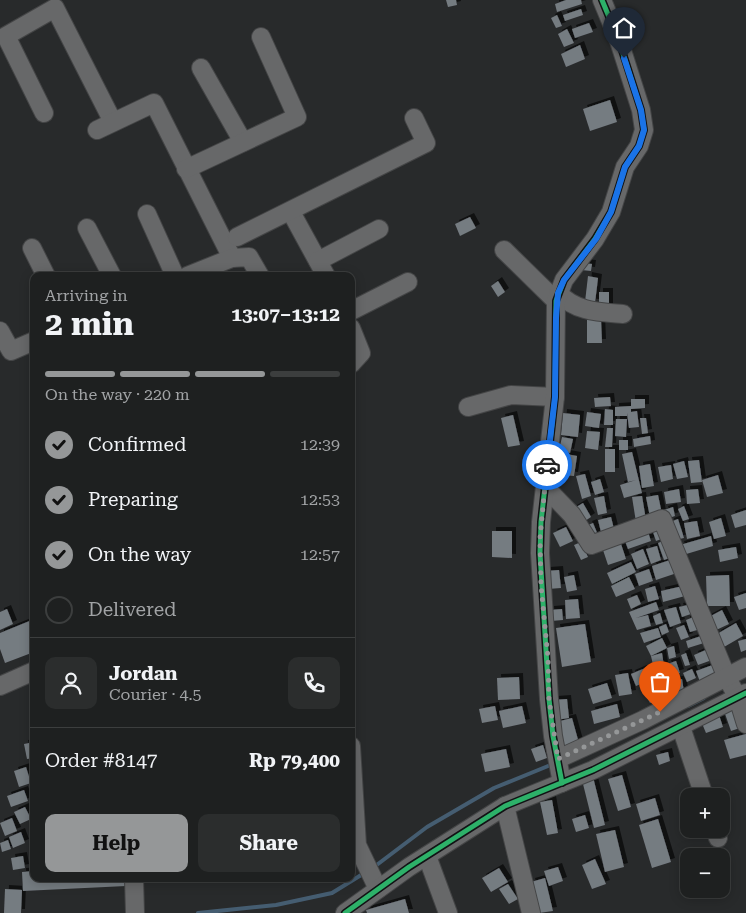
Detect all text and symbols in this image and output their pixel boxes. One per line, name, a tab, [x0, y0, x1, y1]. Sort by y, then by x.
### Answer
pin	[603, 7, 645, 58]
icon: home	[610, 14, 638, 42]
text: Arriving in	[45, 286, 128, 305]
text: 13:07–13:12	[231, 303, 340, 326]
text: 2 min	[45, 305, 134, 343]
text: On the way · 220 m	[45, 385, 190, 404]
icon: check	[45, 431, 73, 459]
text: Confirmed	[88, 433, 186, 456]
text: 12:39	[300, 435, 340, 454]
courier	[522, 440, 572, 490]
icon: car	[533, 451, 561, 479]
icon: check	[45, 486, 73, 514]
text: Preparing	[88, 488, 178, 511]
text: 12:53	[300, 490, 340, 509]
icon: check	[45, 541, 73, 569]
text: On the way	[88, 543, 191, 566]
text: 12:57	[300, 545, 340, 564]
text: Delivered	[88, 598, 176, 621]
button: person	[45, 657, 97, 709]
button: phone	[288, 657, 340, 709]
pin	[639, 661, 681, 712]
text: Jordan	[109, 662, 178, 685]
icon: bag	[646, 668, 674, 696]
text: Courier · 4.5	[109, 685, 202, 704]
text: Order #8147	[45, 749, 157, 772]
text: Rp 79,400	[249, 749, 340, 772]
map controls	[680, 788, 730, 898]
button: +	[680, 788, 730, 838]
button: Help	[45, 814, 188, 872]
button: Share	[198, 814, 340, 872]
button: −	[680, 848, 730, 898]

